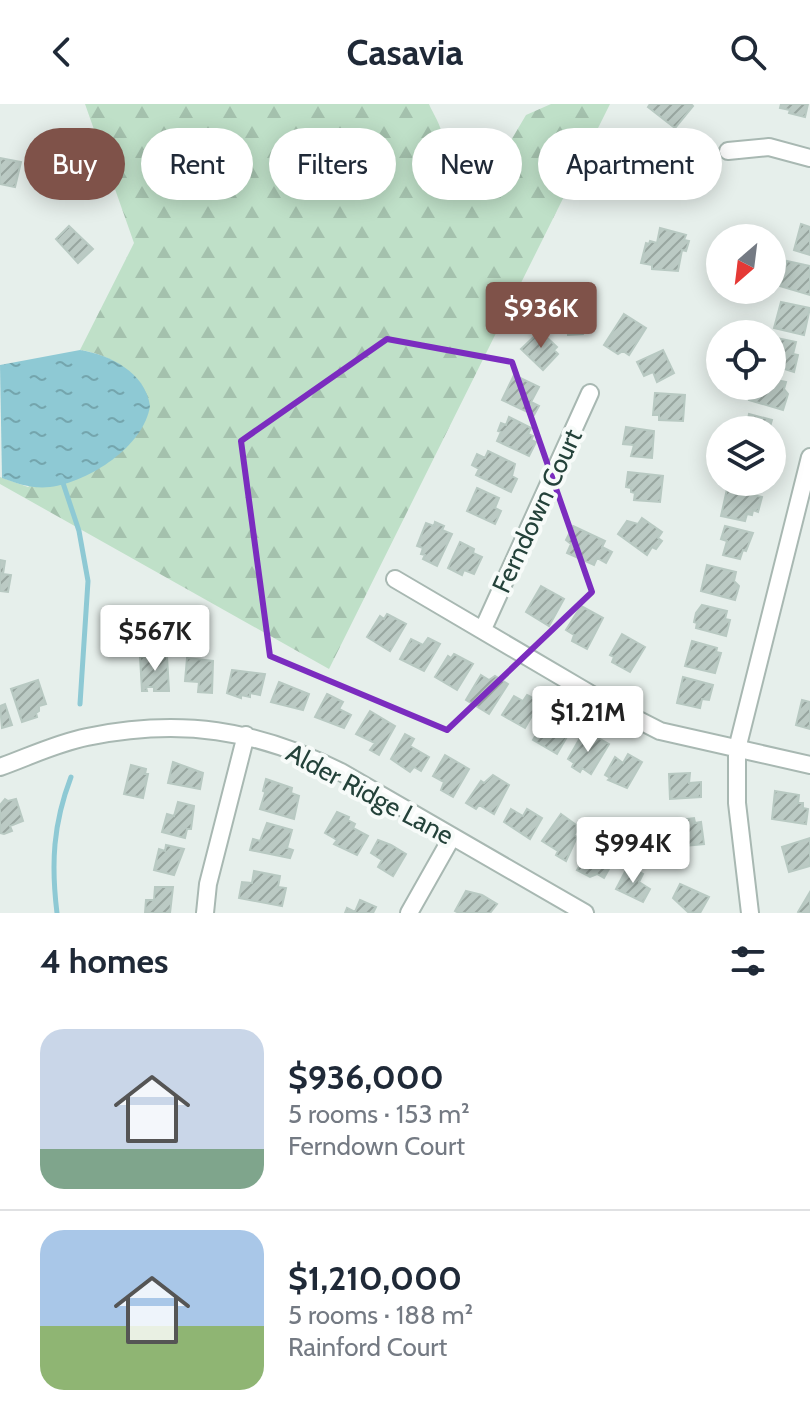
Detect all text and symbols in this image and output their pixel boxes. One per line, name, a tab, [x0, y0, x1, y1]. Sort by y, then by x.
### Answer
icon: back	[40, 30, 84, 74]
text: Casavia	[347, 30, 463, 74]
icon: search	[726, 30, 770, 74]
chip: Buy	[24, 128, 125, 200]
chip: Rent	[141, 128, 253, 200]
chip: Filters	[269, 128, 396, 200]
chip: New	[412, 128, 522, 200]
chip: Apartment	[538, 128, 722, 200]
north arrow	[706, 224, 786, 304]
map controls	[706, 224, 786, 496]
pin: $936K	[485, 282, 597, 350]
text: $936K	[504, 292, 578, 324]
button: locate	[706, 320, 786, 400]
button: layers	[706, 416, 786, 496]
street label: Ferndown Court	[485, 424, 589, 598]
pin: $567K	[99, 605, 211, 673]
text: $567K	[118, 615, 192, 647]
pin: $1.21M	[523, 686, 653, 754]
text: $1.21M	[550, 696, 626, 728]
street label: Alder Ridge Lane	[281, 737, 459, 851]
pin: $994K	[577, 817, 689, 885]
text: $994K	[595, 827, 671, 859]
icon: filters	[726, 939, 770, 983]
text: 4 homes	[40, 940, 168, 982]
text: $936,000	[288, 1056, 444, 1098]
icon: home	[104, 1061, 200, 1157]
text: 5 rooms · 153 m²	[288, 1098, 470, 1130]
text: Ferndown Court	[288, 1130, 465, 1162]
text: $1,210,000	[288, 1257, 462, 1299]
icon: home	[104, 1262, 200, 1358]
text: 5 rooms · 188 m²	[288, 1299, 473, 1331]
text: Rainford Court	[288, 1331, 447, 1363]

